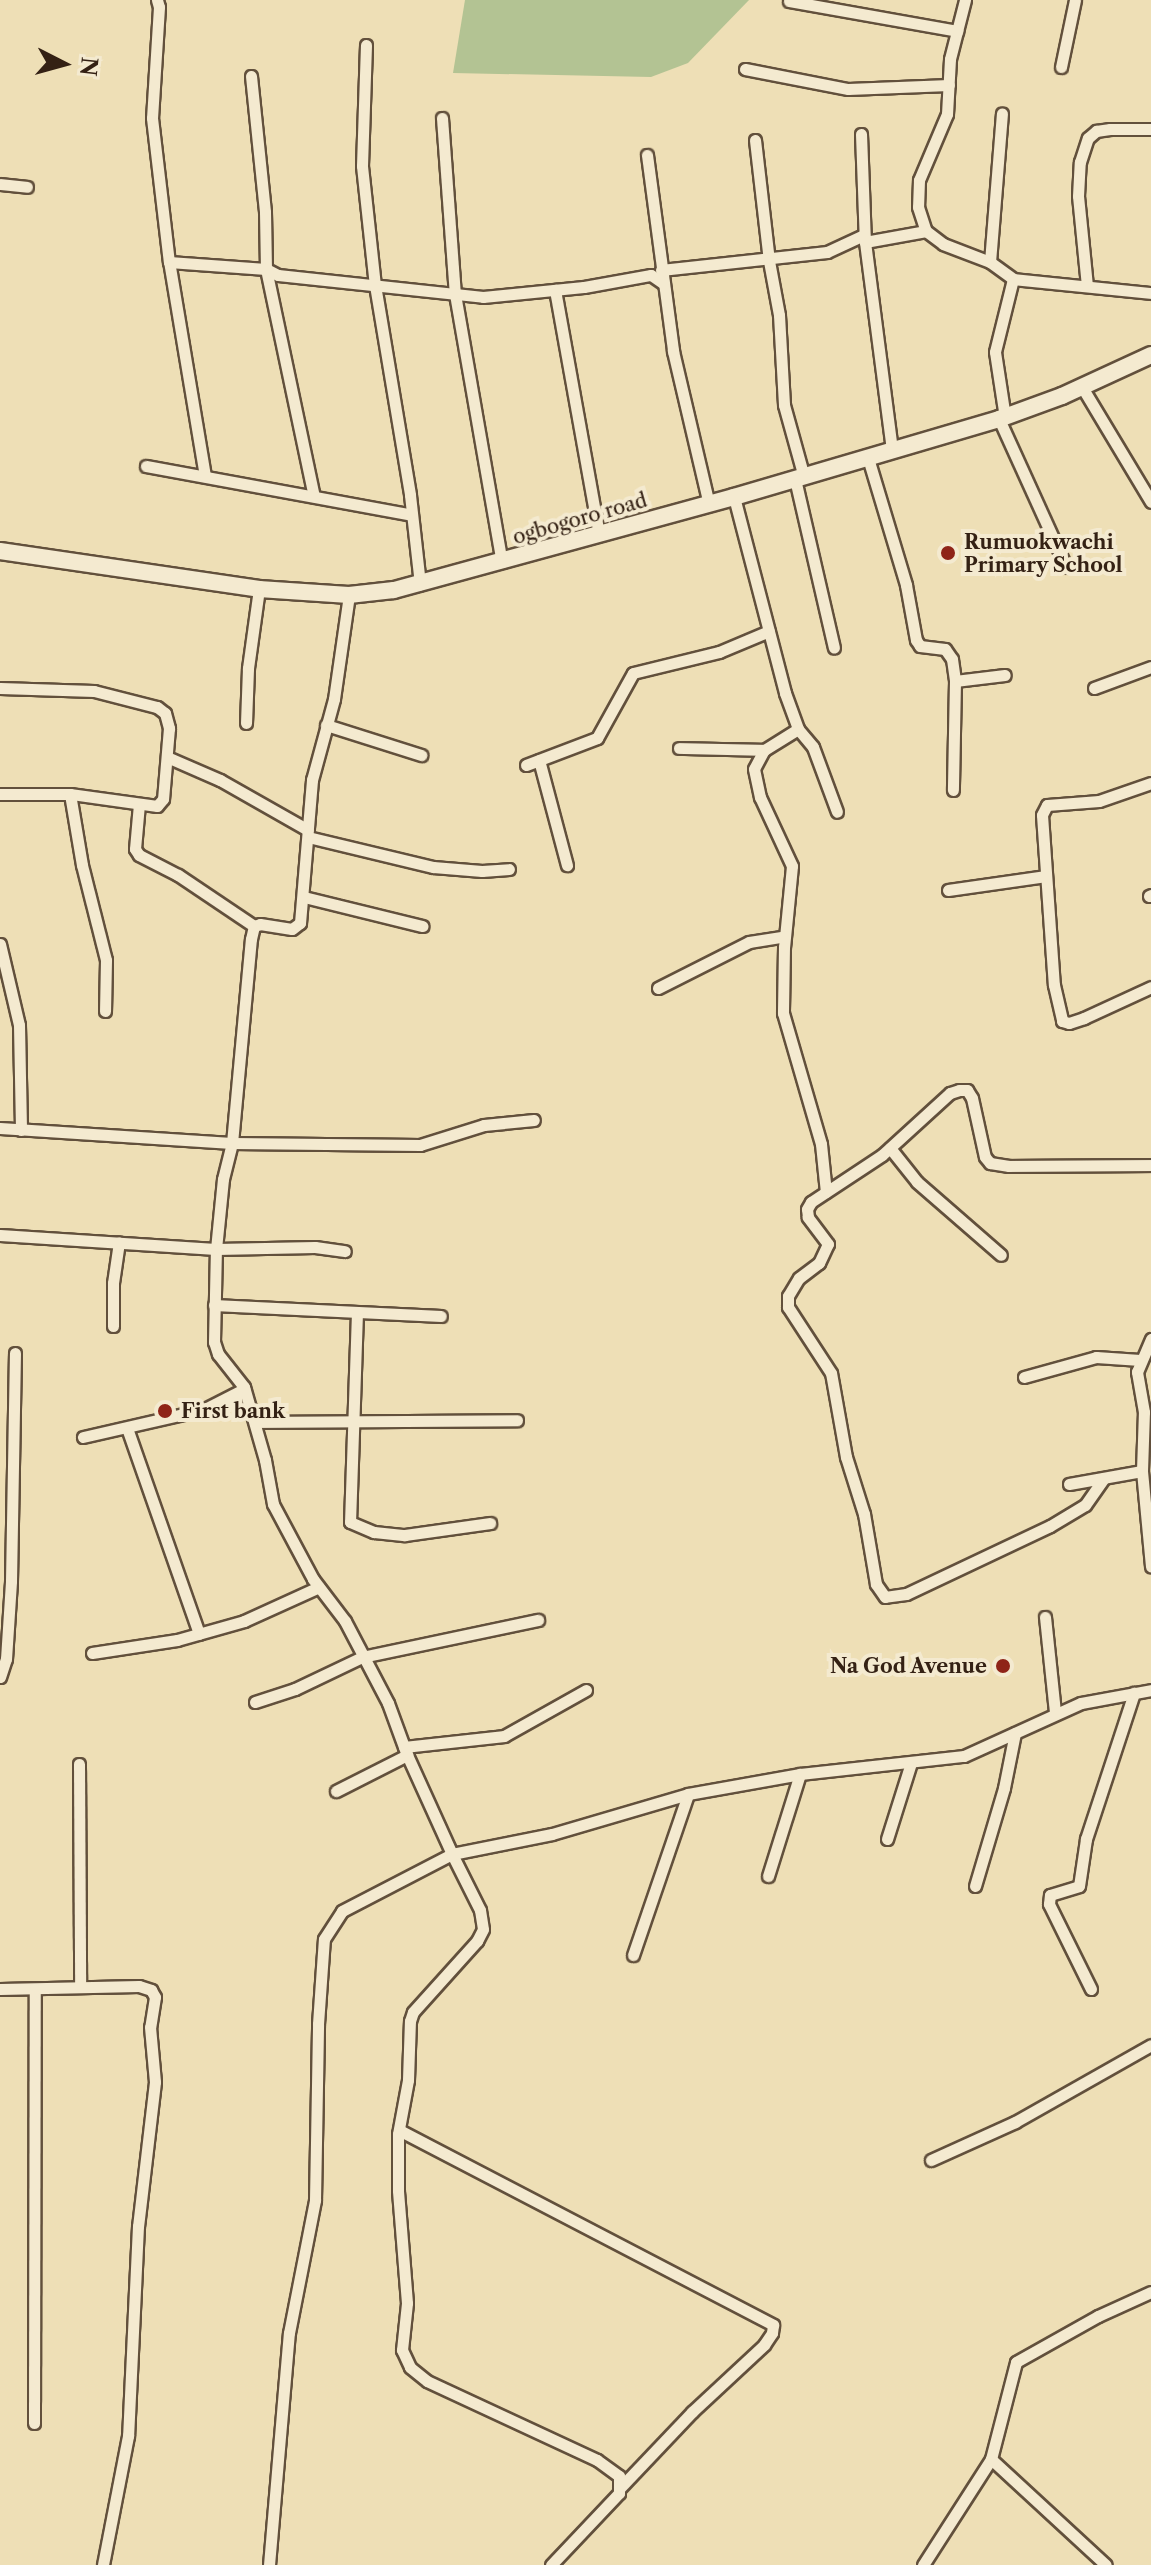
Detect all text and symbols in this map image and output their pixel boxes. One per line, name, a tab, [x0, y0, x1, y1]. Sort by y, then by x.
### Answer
north arrow	[24, 24, 104, 104]
text: N	[74, 56, 103, 77]
street label: ogbogoro road	[510, 488, 650, 550]
place label: Rumuokwachi Primary School	[964, 530, 1123, 577]
marker: Rumuokwachi Primary School	[939, 544, 957, 562]
place label: First bank	[181, 1399, 285, 1423]
marker: First bank	[156, 1402, 174, 1420]
place label: Na God Avenue	[829, 1654, 987, 1678]
marker: Na God Avenue	[994, 1657, 1012, 1675]

